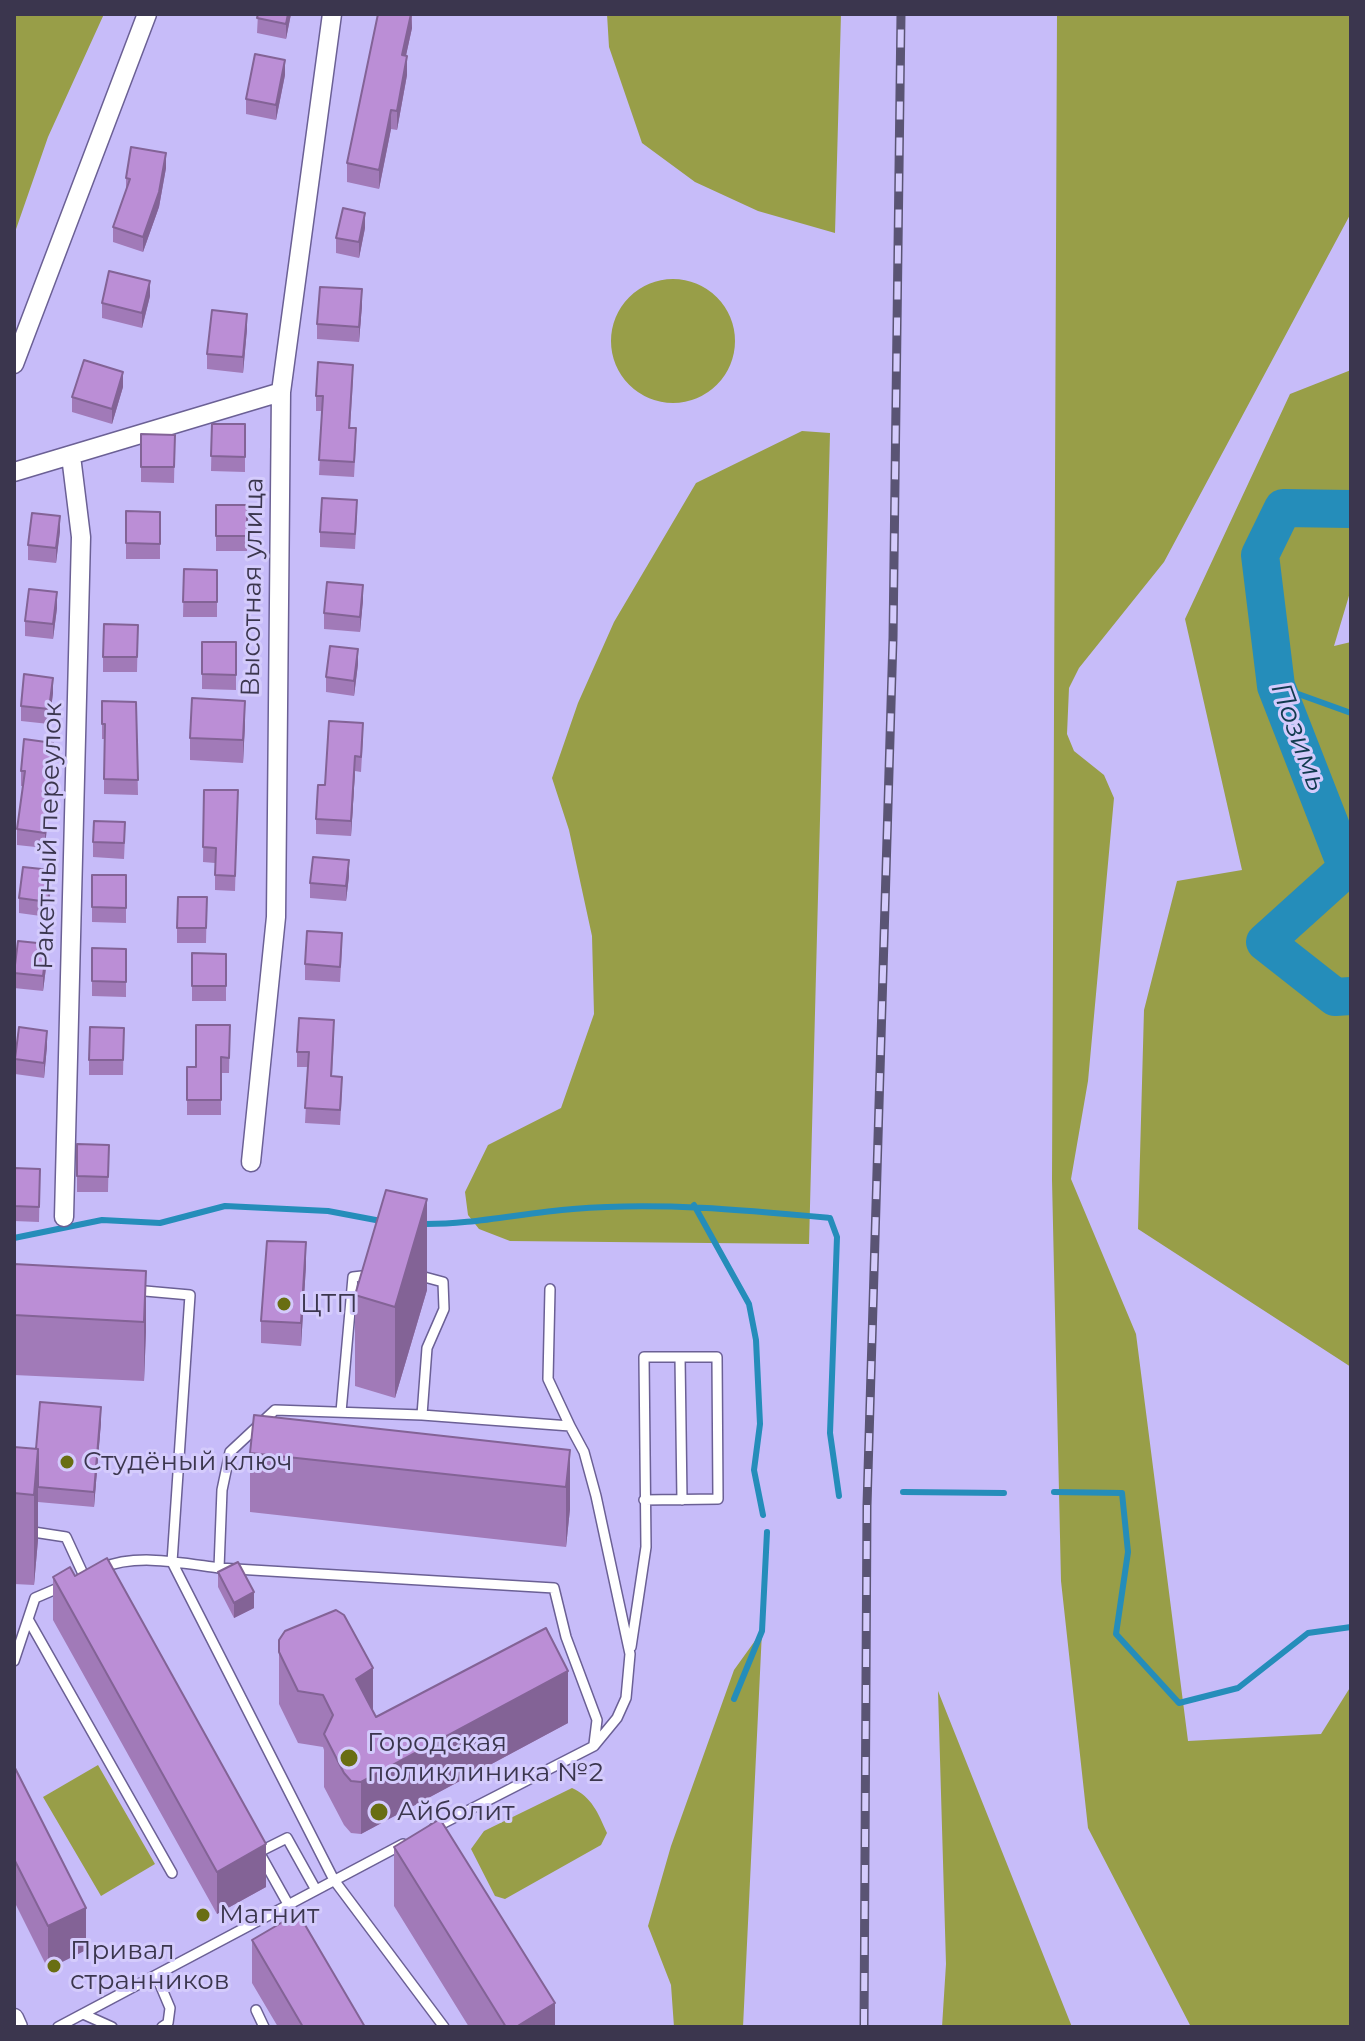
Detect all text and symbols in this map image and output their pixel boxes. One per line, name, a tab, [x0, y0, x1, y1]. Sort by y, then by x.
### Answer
street label: Высотная улица	[235, 477, 271, 697]
water label: Позимь	[1263, 678, 1333, 796]
street label: Ракетный переулок	[29, 702, 69, 970]
place label: ЦТП	[300, 1288, 358, 1320]
marker: ЦТП	[275, 1295, 293, 1313]
place label: Студёный ключ	[83, 1446, 293, 1478]
marker: Студёный ключ	[58, 1453, 76, 1471]
place label: Городская поликлиника №2	[367, 1727, 603, 1788]
marker: Городская поликлиника №2	[338, 1747, 360, 1769]
place label: Айболит	[397, 1796, 514, 1828]
marker: Айболит	[368, 1801, 390, 1823]
place label: Магнит	[219, 1899, 319, 1931]
marker: Магнит	[194, 1906, 212, 1924]
place label: Привал странников	[70, 1935, 230, 1996]
marker: Привал странников	[45, 1957, 63, 1975]

